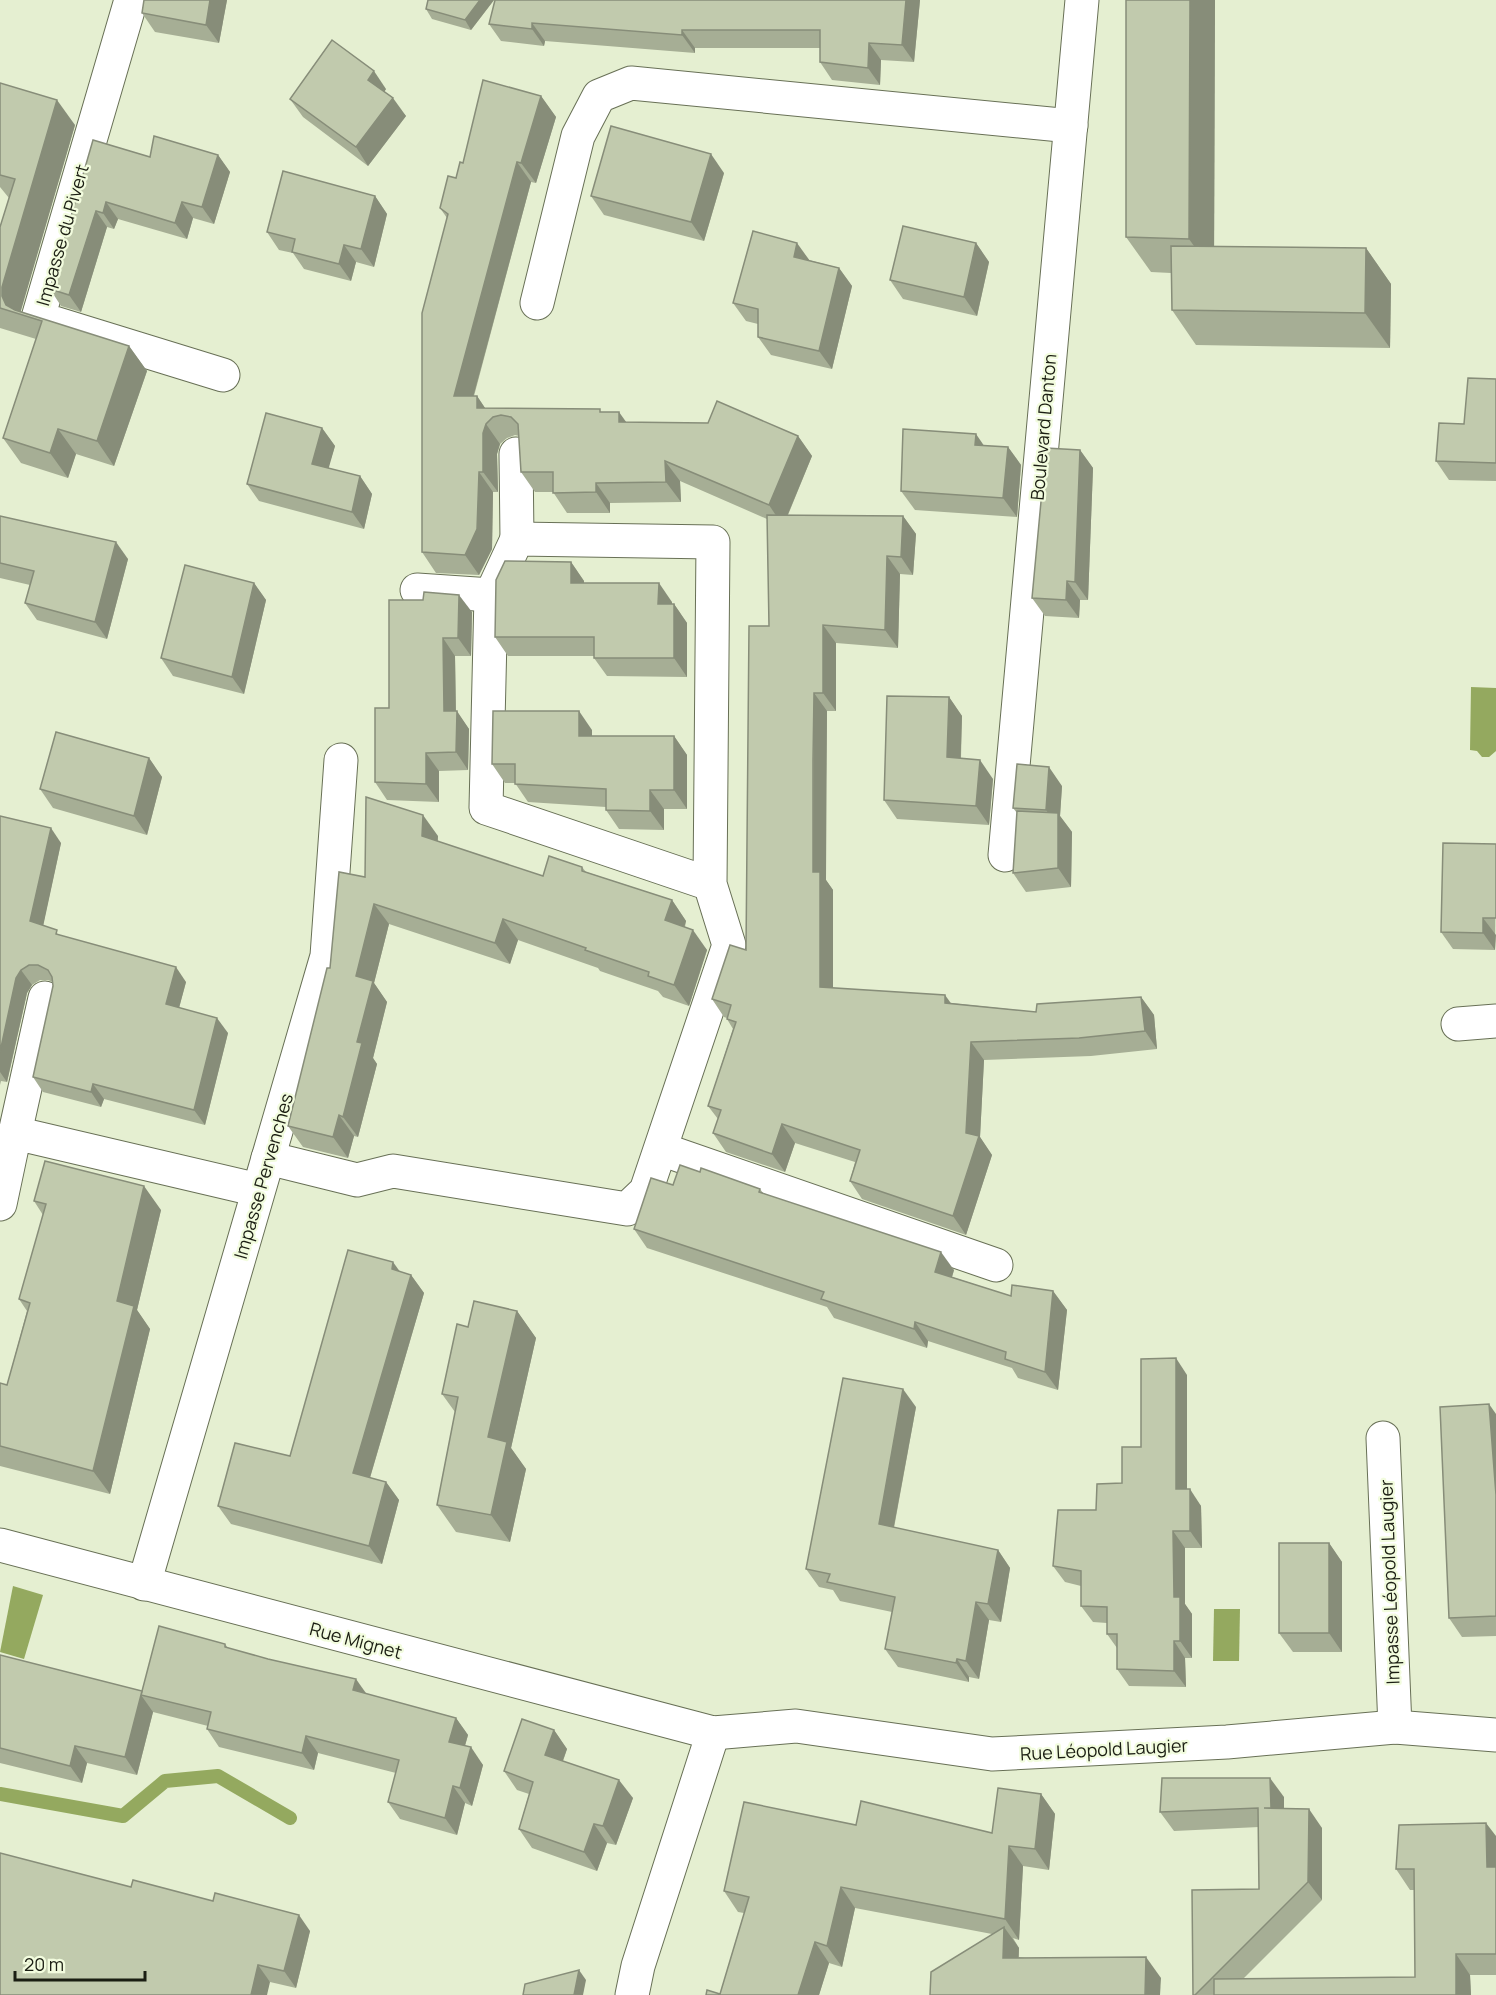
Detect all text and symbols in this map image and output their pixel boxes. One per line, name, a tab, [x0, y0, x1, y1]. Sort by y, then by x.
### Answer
street label: Impasse du Pivert	[30, 161, 94, 309]
street label: Boulevard Danton	[1025, 353, 1061, 501]
street label: Impasse Pervenches	[228, 1090, 298, 1262]
street label: Impasse Léopold Laugier	[1373, 1479, 1405, 1685]
street label: Rue Mignet	[307, 1616, 405, 1664]
street label: Rue Léopold Laugier	[1019, 1733, 1189, 1765]
scale bar	[15, 1944, 146, 1982]
text: 20 m	[24, 1952, 64, 1976]

